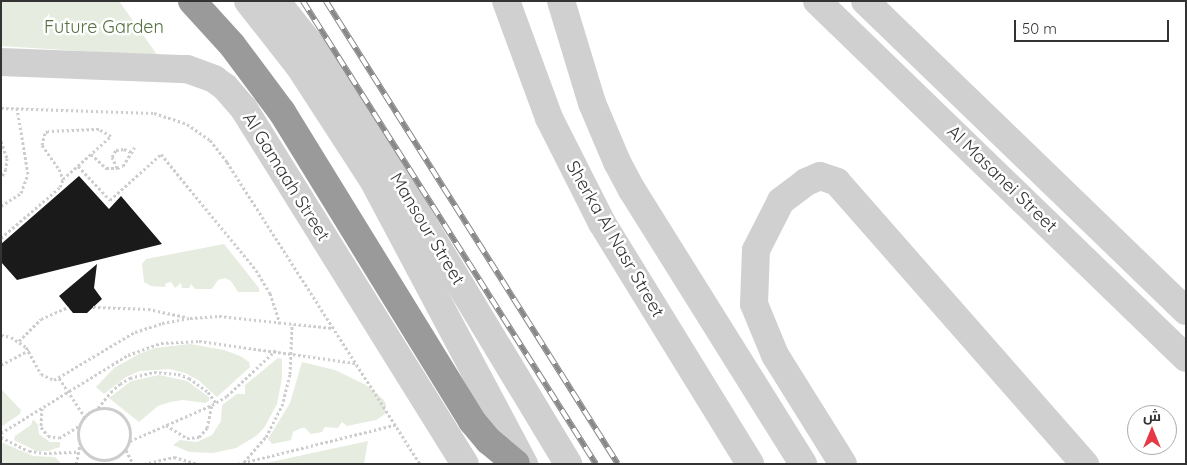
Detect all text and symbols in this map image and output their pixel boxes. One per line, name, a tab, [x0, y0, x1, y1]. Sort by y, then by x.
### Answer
scale bar	[1017, 10, 1172, 42]
park label: Future Garden	[44, 16, 164, 38]
text: 50 m	[1022, 19, 1057, 38]
street label: Al Gamaah Street	[238, 109, 334, 245]
street label: Al Masanei Street	[943, 121, 1061, 237]
street label: Sherka Al Nasr Street	[561, 157, 669, 321]
street label: Mansour Street	[385, 169, 469, 289]
north arrow	[1127, 405, 1177, 455]
text: ش	[1143, 407, 1161, 425]

